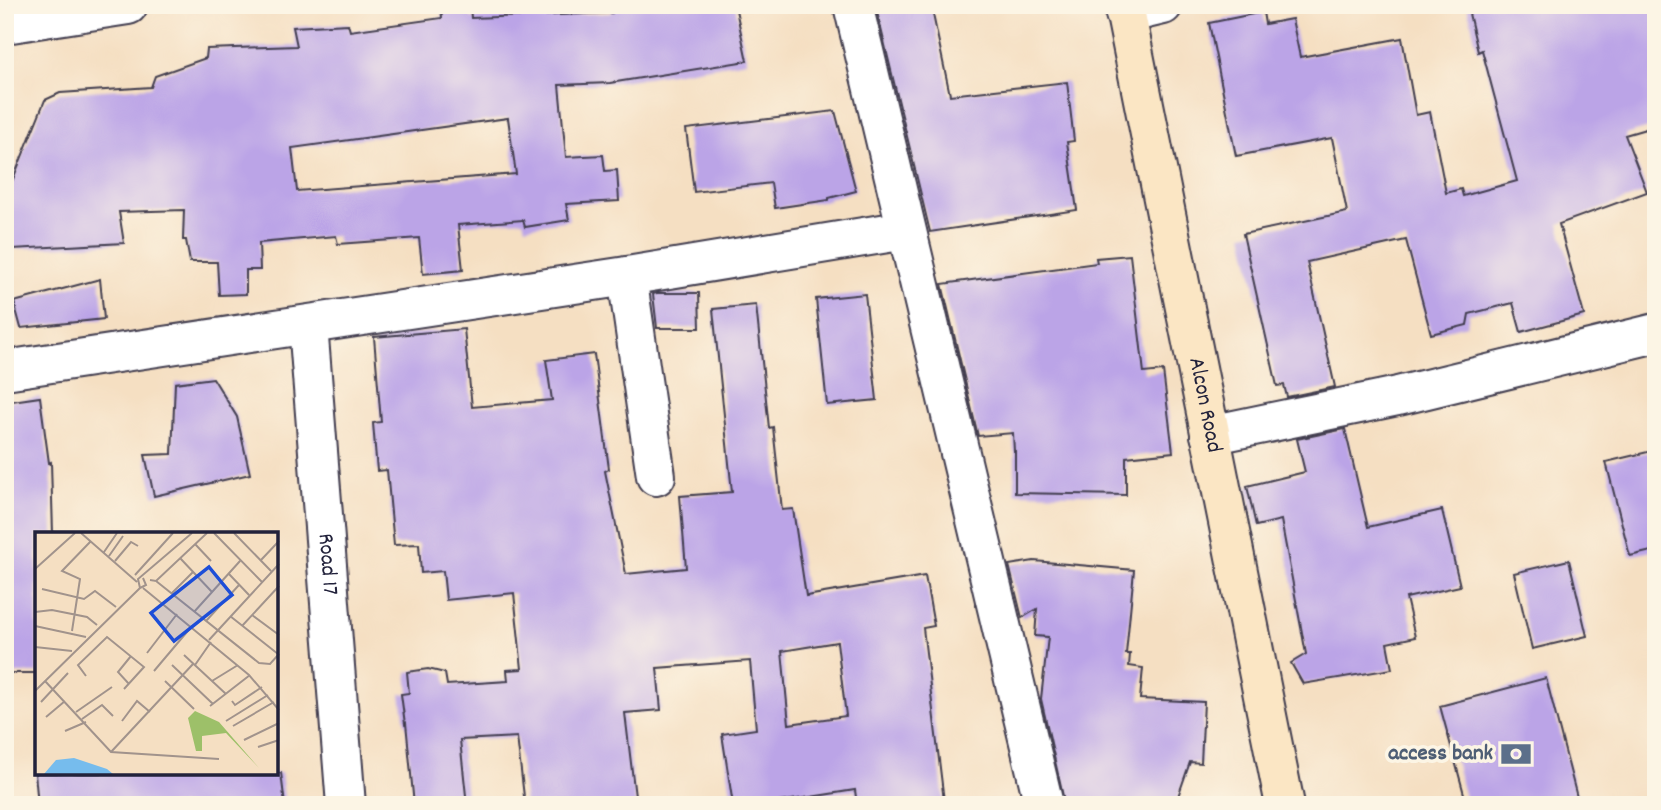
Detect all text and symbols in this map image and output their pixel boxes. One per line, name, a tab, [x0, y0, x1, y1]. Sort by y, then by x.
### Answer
street label: Alcon Road	[1179, 354, 1230, 456]
inset map	[35, 532, 278, 775]
street label: Road 17	[308, 532, 346, 597]
bank icon: access bank	[1499, 737, 1533, 771]
place label: access bank	[1388, 738, 1494, 771]

